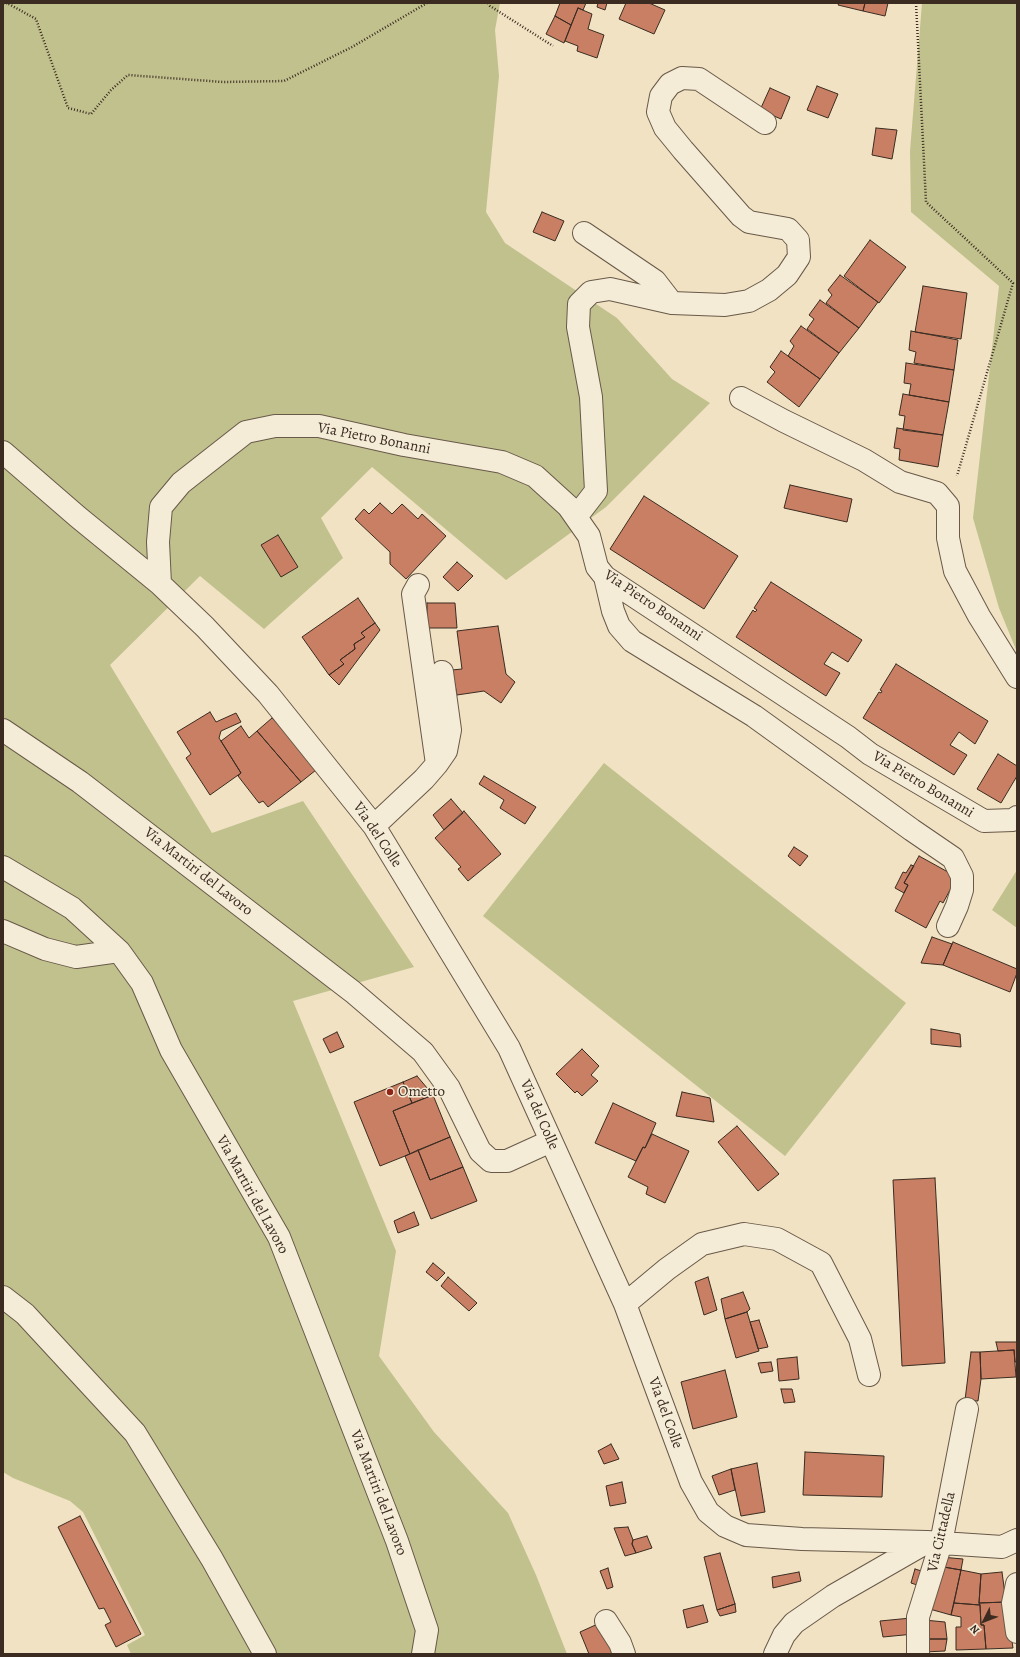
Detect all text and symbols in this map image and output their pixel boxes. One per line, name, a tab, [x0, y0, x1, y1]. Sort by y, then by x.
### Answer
street label: Via Pietro Bonanni	[316, 419, 432, 459]
street label: Via Pietro Bonanni	[600, 566, 706, 646]
street label: Via Pietro Bonanni	[869, 748, 977, 822]
street label: Via del Colle	[349, 799, 405, 871]
street label: Via Martiri del Lavoro	[140, 824, 256, 920]
street label: Via del Colle	[516, 1077, 562, 1153]
place label: Ometto	[398, 1083, 445, 1101]
marker: Ometto	[385, 1087, 395, 1097]
street label: Via Martiri del Lavoro	[212, 1133, 292, 1257]
street label: Via del Colle	[644, 1375, 686, 1451]
street label: Via Martiri del Lavoro	[346, 1428, 410, 1558]
street label: Via Cittadella	[924, 1490, 960, 1574]
north arrow	[964, 1601, 1004, 1641]
text: N	[966, 1621, 983, 1637]

